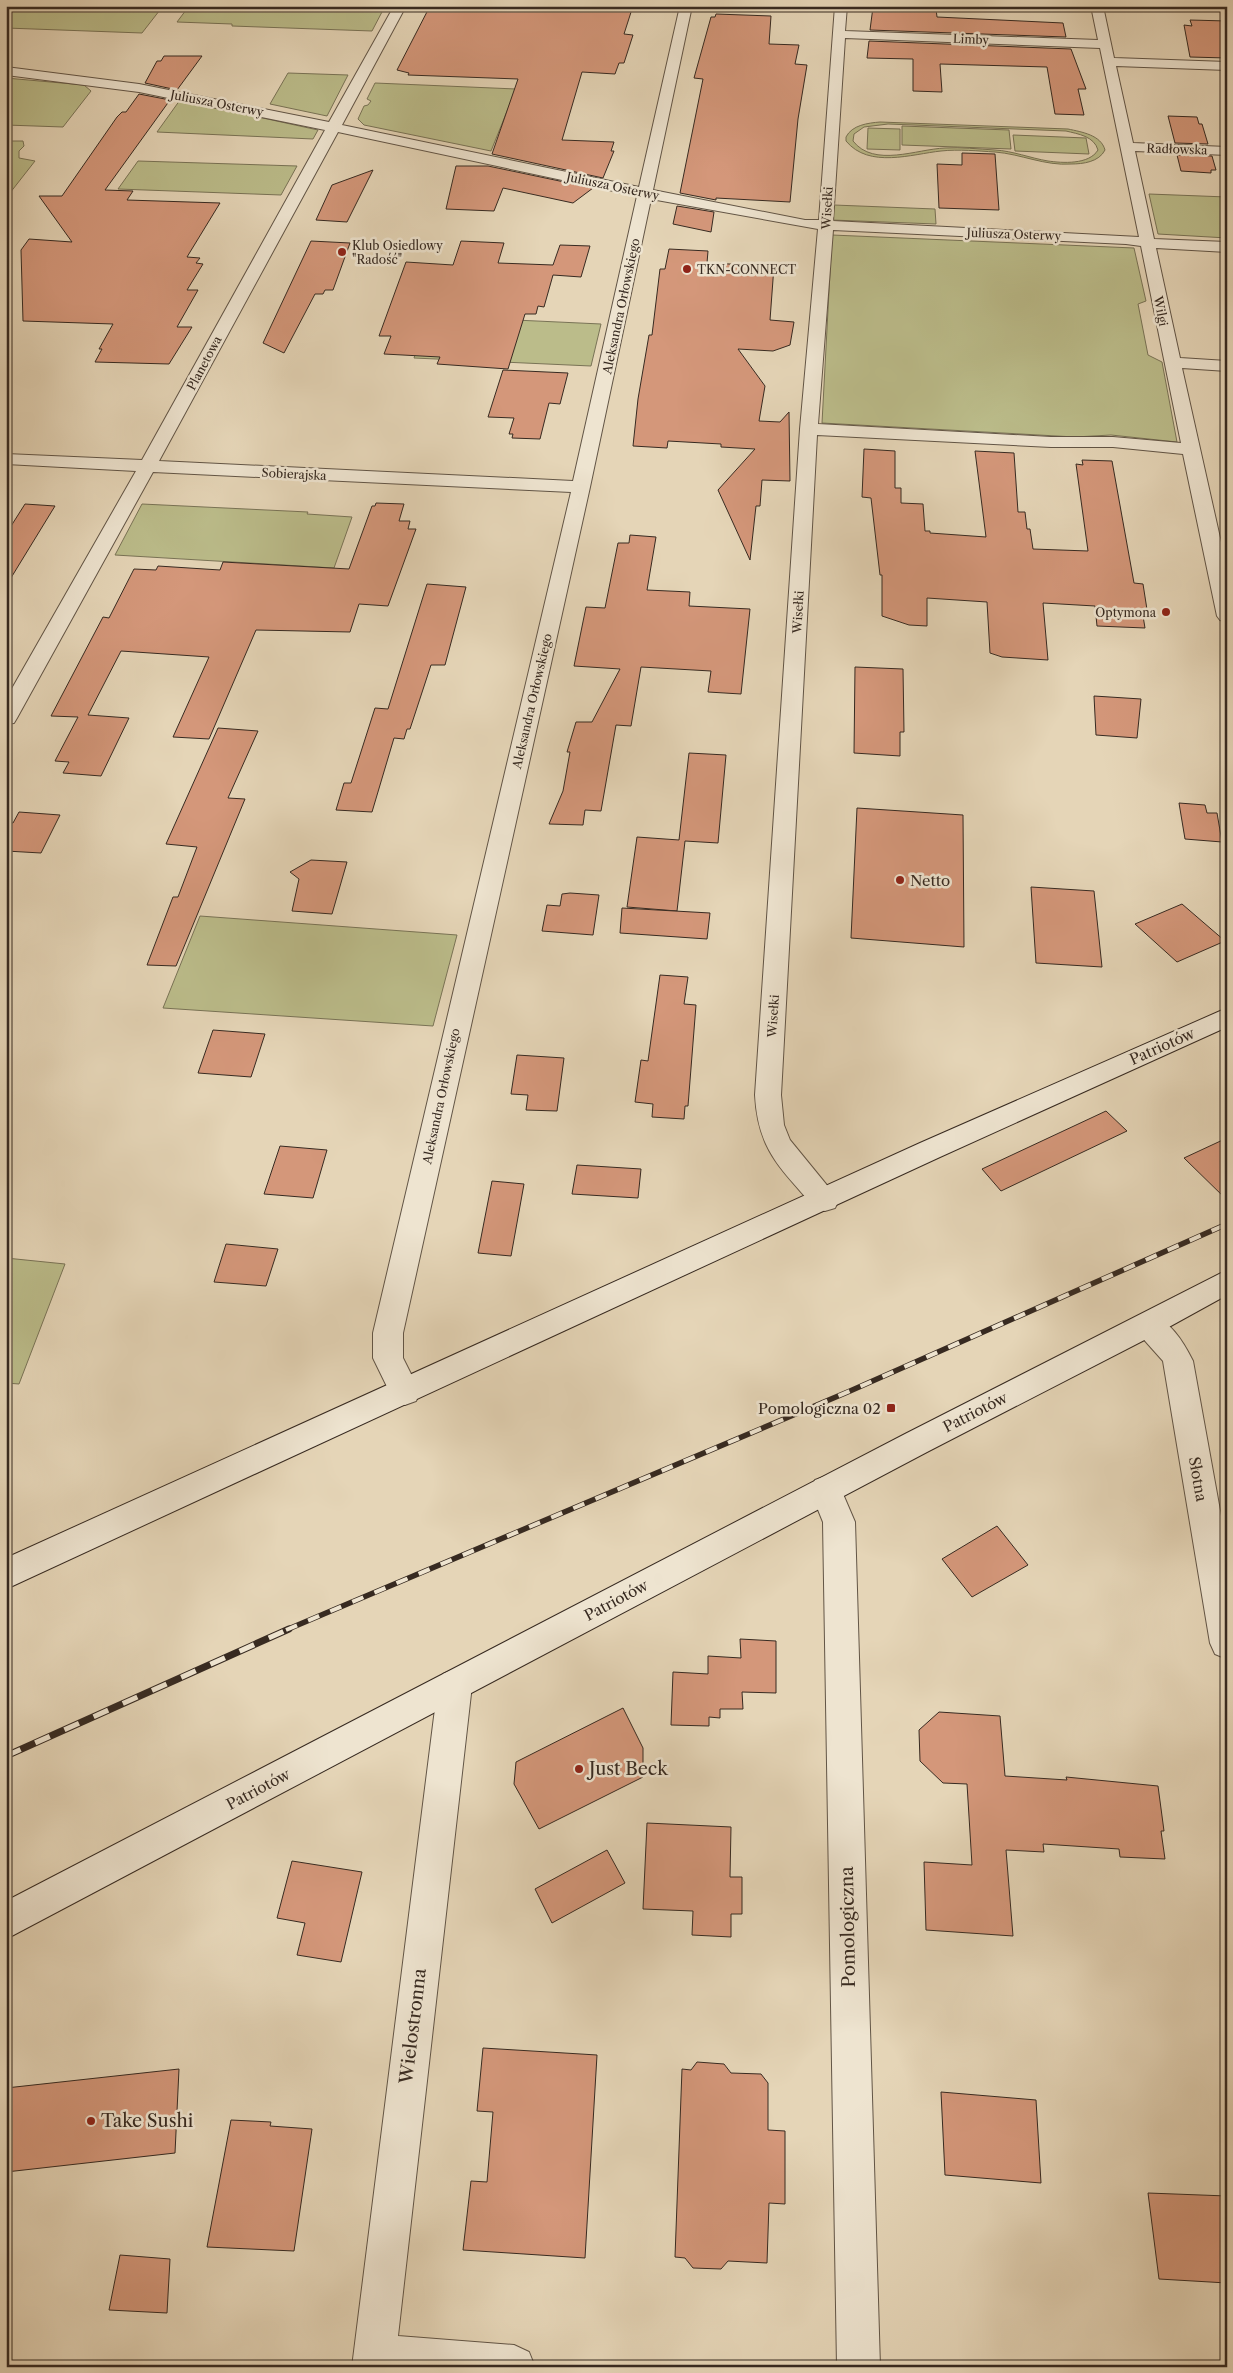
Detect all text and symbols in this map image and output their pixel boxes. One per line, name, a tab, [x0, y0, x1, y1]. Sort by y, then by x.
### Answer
street label: Limby	[953, 31, 990, 47]
street label: Juliusza Osterwy	[167, 86, 265, 119]
street label: Radłowska	[1146, 140, 1208, 158]
street label: Juliusza Osterwy	[563, 168, 661, 203]
street label: Wisełki	[818, 186, 836, 231]
street label: Juliusza Osterwy	[964, 225, 1062, 243]
street label: Aleksandra Orłowskiego	[599, 237, 643, 376]
place label: Klub Osiedlowy "Radość"	[352, 238, 443, 267]
marker: Klub Osiedlowy "Radość"	[336, 246, 348, 258]
place label: TKN-CONNECT	[697, 262, 796, 277]
marker: TKN-CONNECT	[681, 263, 693, 275]
street label: Wilgi	[1151, 294, 1171, 328]
street label: Planetowa	[183, 333, 225, 393]
street label: Sobierajska	[261, 465, 328, 483]
street label: Wisełki	[789, 590, 807, 635]
place label: Optymona	[1095, 605, 1157, 620]
marker: Optymona	[1160, 606, 1172, 618]
street label: Aleksandra Orłowskiego	[509, 632, 555, 771]
place label: Netto	[910, 871, 950, 890]
marker: Netto	[894, 874, 906, 886]
street label: Wisełki	[764, 994, 782, 1039]
street label: Patriotów	[1126, 1023, 1198, 1069]
street label: Aleksandra Orłowskiego	[419, 1027, 463, 1166]
street label: Patriotów	[940, 1388, 1011, 1436]
place label: Pomologiczna 02	[758, 1399, 881, 1418]
marker: Pomologiczna 02	[885, 1402, 897, 1414]
street label: Słotna	[1185, 1455, 1211, 1503]
street label: Patriotów	[581, 1575, 652, 1625]
place label: Just Beck	[586, 1758, 669, 1780]
marker: Just Beck	[573, 1763, 585, 1775]
street label: Patriotów	[223, 1764, 294, 1814]
street label: Pomologiczna	[836, 1866, 860, 1988]
street label: Wielostronna	[395, 1967, 431, 2086]
place label: Take Sushi	[101, 2110, 194, 2132]
marker: Take Sushi	[85, 2115, 97, 2127]

